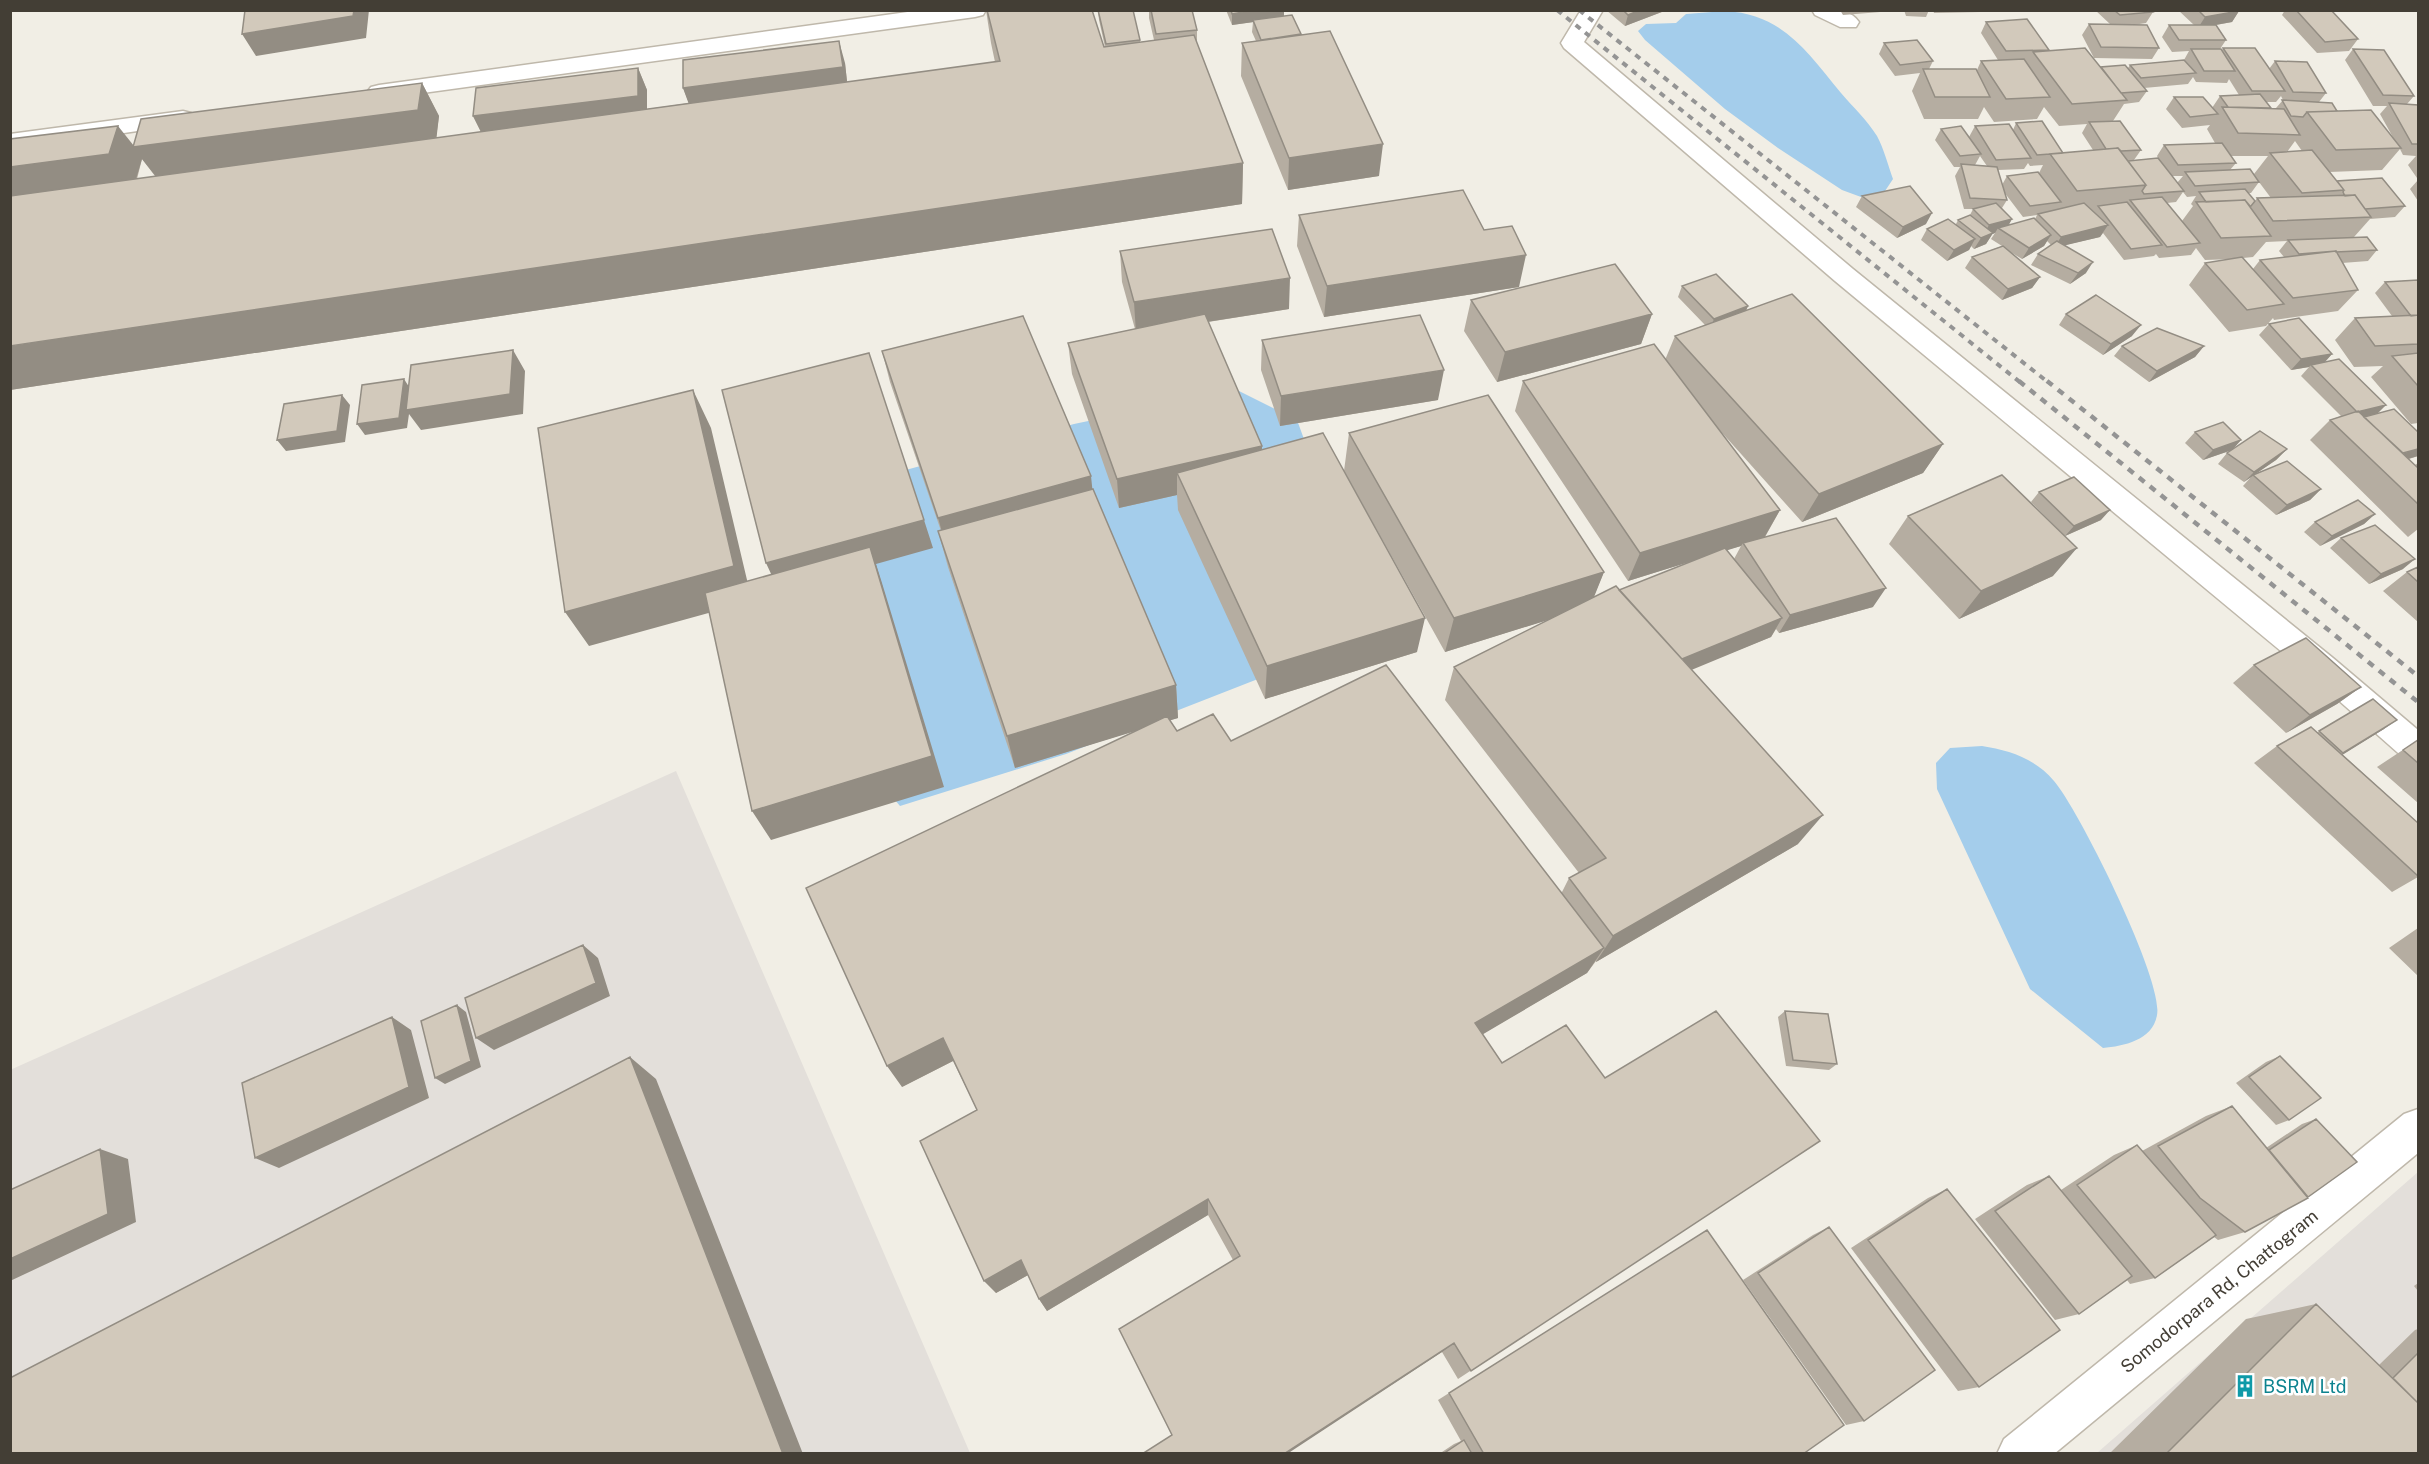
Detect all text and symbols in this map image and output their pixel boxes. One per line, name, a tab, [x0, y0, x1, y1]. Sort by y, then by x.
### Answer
street label: Somodorpara Rd, Chattogram	[2116, 1205, 2322, 1377]
building icon: BSRM Ltd	[2232, 1373, 2258, 1399]
place label: BSRM Ltd	[2263, 1376, 2347, 1397]

